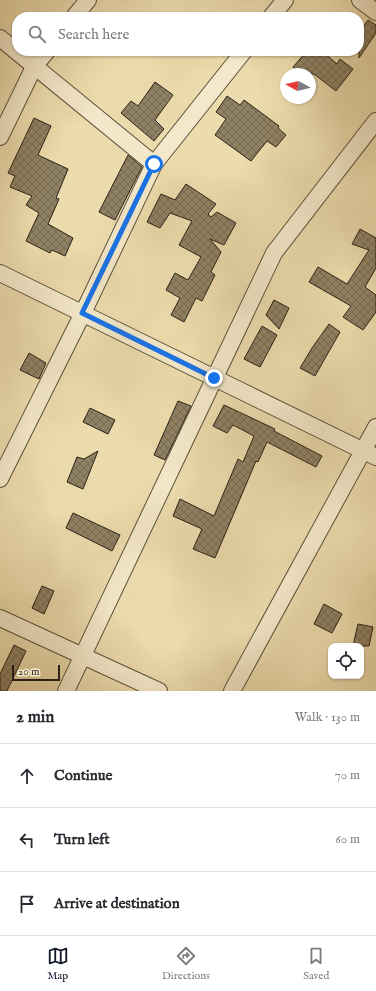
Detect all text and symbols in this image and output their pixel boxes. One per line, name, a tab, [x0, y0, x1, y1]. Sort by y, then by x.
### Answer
search box	[12, 12, 364, 56]
icon: search	[26, 23, 48, 45]
text: Search here	[58, 25, 129, 44]
north arrow	[280, 68, 316, 104]
route start	[145, 155, 163, 173]
route end	[205, 369, 223, 387]
map controls	[328, 643, 364, 679]
button: locate	[328, 643, 364, 679]
scale bar	[12, 663, 60, 682]
text: 20 m	[18, 665, 39, 679]
text: 2 min	[16, 707, 54, 728]
text: Walk · 130 m	[295, 709, 360, 726]
icon: ahead	[16, 765, 38, 787]
text: Continue	[54, 766, 112, 785]
text: 70 m	[335, 767, 360, 784]
icon: left	[16, 829, 38, 851]
text: Turn left	[54, 830, 110, 849]
text: 60 m	[335, 831, 360, 848]
icon: arrive	[16, 893, 38, 915]
text: Arrive at destination	[54, 894, 180, 913]
tab: Map	[47, 945, 69, 983]
tab: Directions	[162, 945, 210, 983]
tab: Saved	[303, 945, 329, 983]

